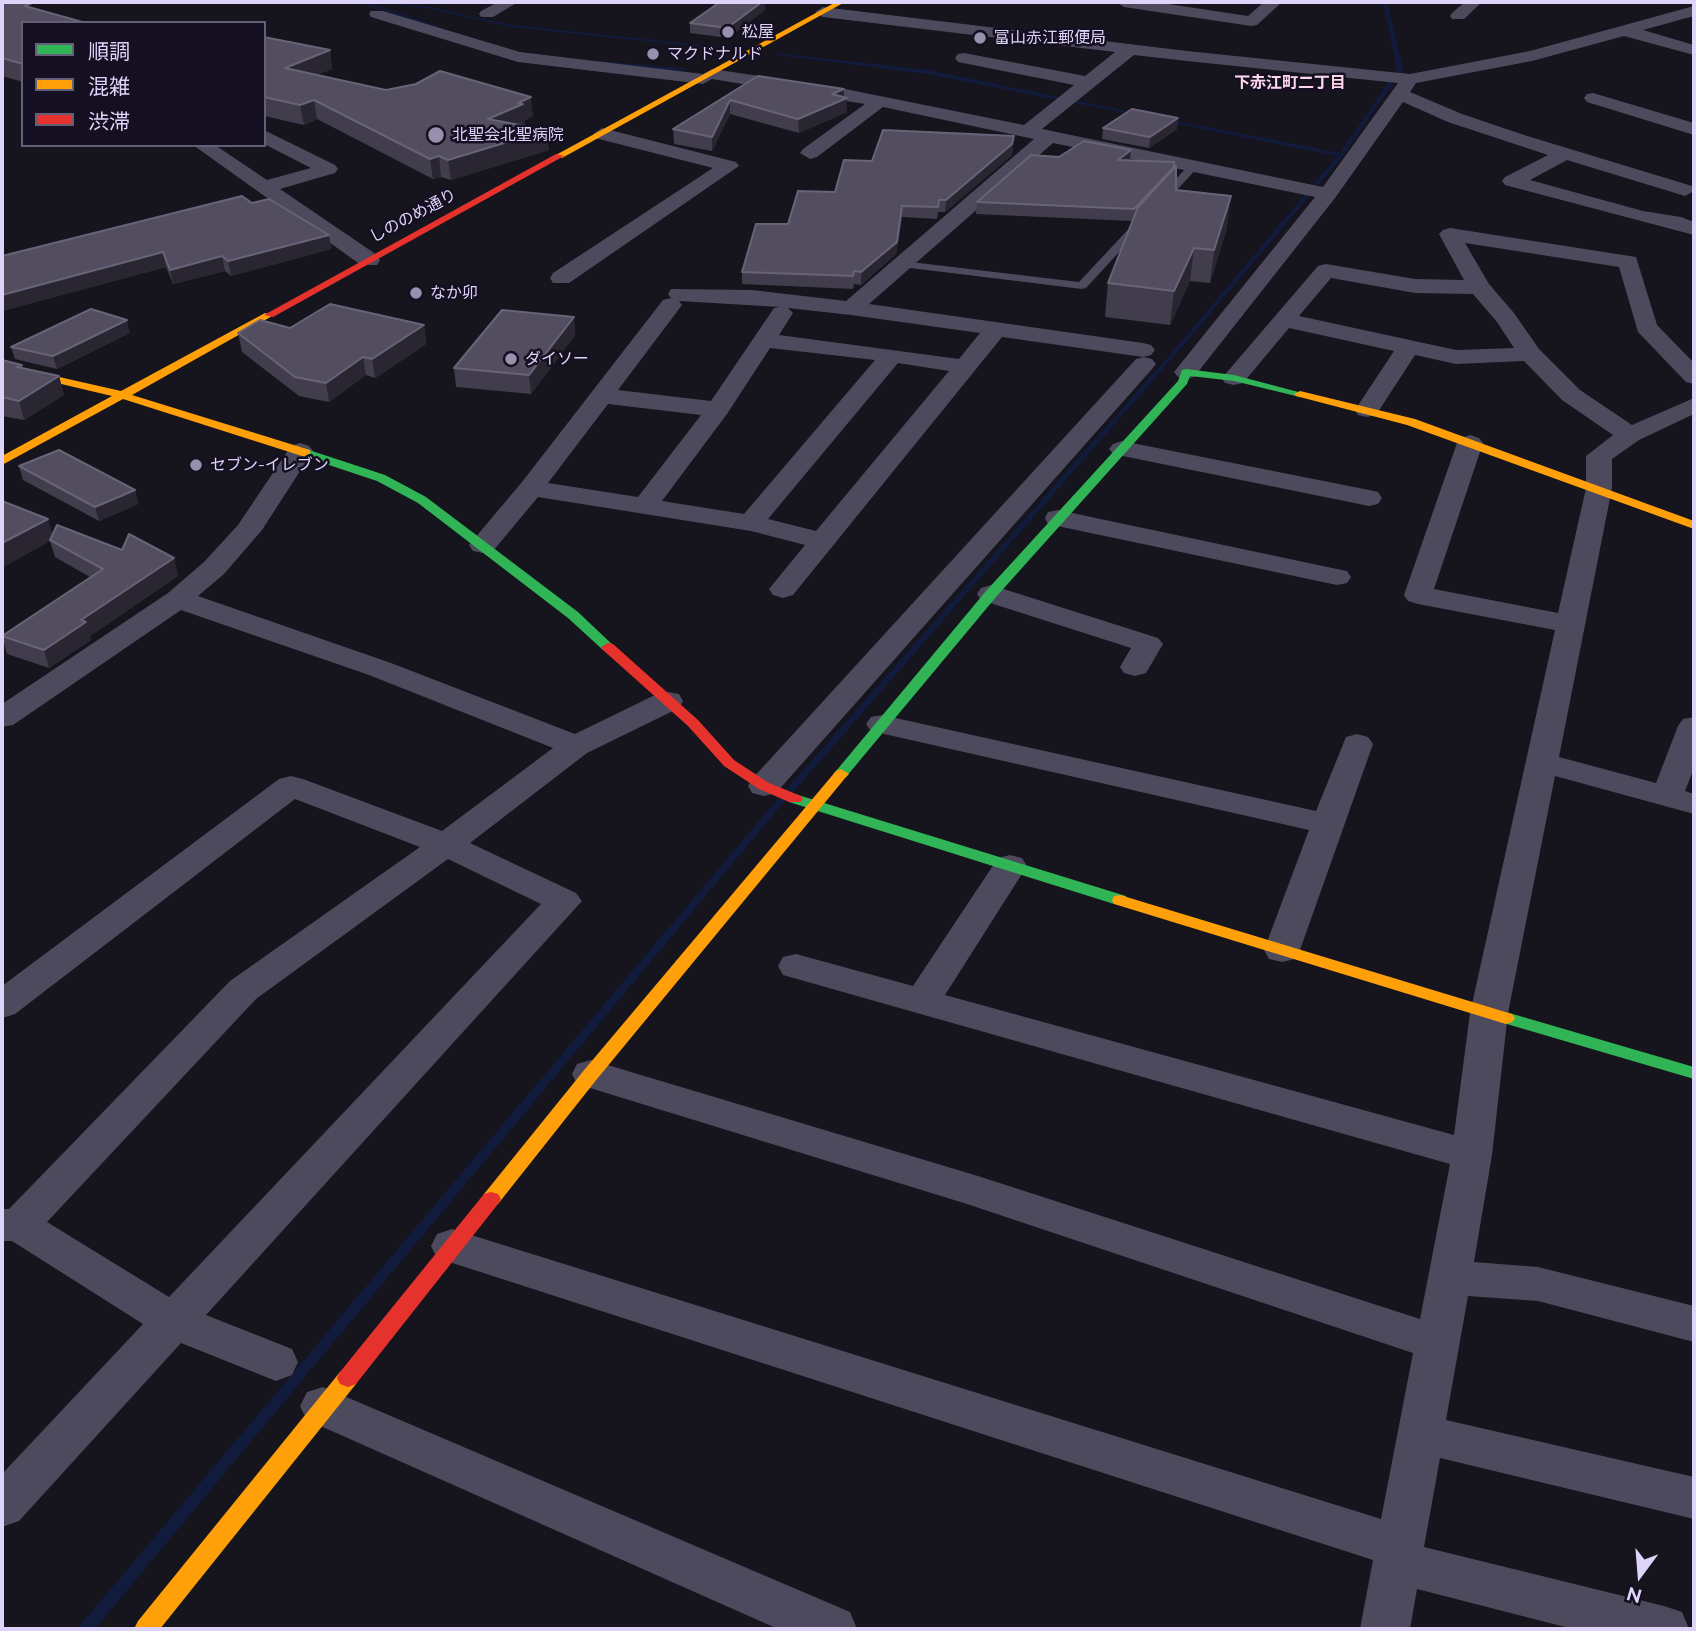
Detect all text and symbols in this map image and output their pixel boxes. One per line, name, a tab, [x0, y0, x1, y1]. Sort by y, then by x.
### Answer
legend	[21, 21, 266, 147]
place label: 松屋	[742, 22, 774, 42]
marker: 松屋	[720, 24, 736, 40]
place label: 富山赤江郵便局	[994, 28, 1106, 48]
marker: 富山赤江郵便局	[972, 30, 988, 46]
text: 順調	[88, 39, 130, 64]
place label: マクドナルド	[667, 44, 763, 64]
marker: マクドナルド	[645, 46, 661, 62]
district label: 下赤江町二丁目	[1234, 73, 1346, 93]
text: 混雑	[88, 74, 130, 99]
text: 渋滞	[88, 109, 130, 134]
marker: 北聖会北聖病院	[426, 125, 446, 145]
place label: 北聖会北聖病院	[452, 125, 564, 145]
street label: しののめ通り	[366, 185, 460, 247]
place label: なか卯	[430, 283, 478, 303]
marker: なか卯	[408, 285, 424, 301]
place label: ダイソー	[525, 349, 589, 369]
marker: ダイソー	[503, 351, 519, 367]
place label: セブン-イレブン	[210, 455, 329, 475]
marker: セブン-イレブン	[188, 457, 204, 473]
north arrow	[1605, 1540, 1675, 1610]
text: N	[1624, 1583, 1644, 1608]

